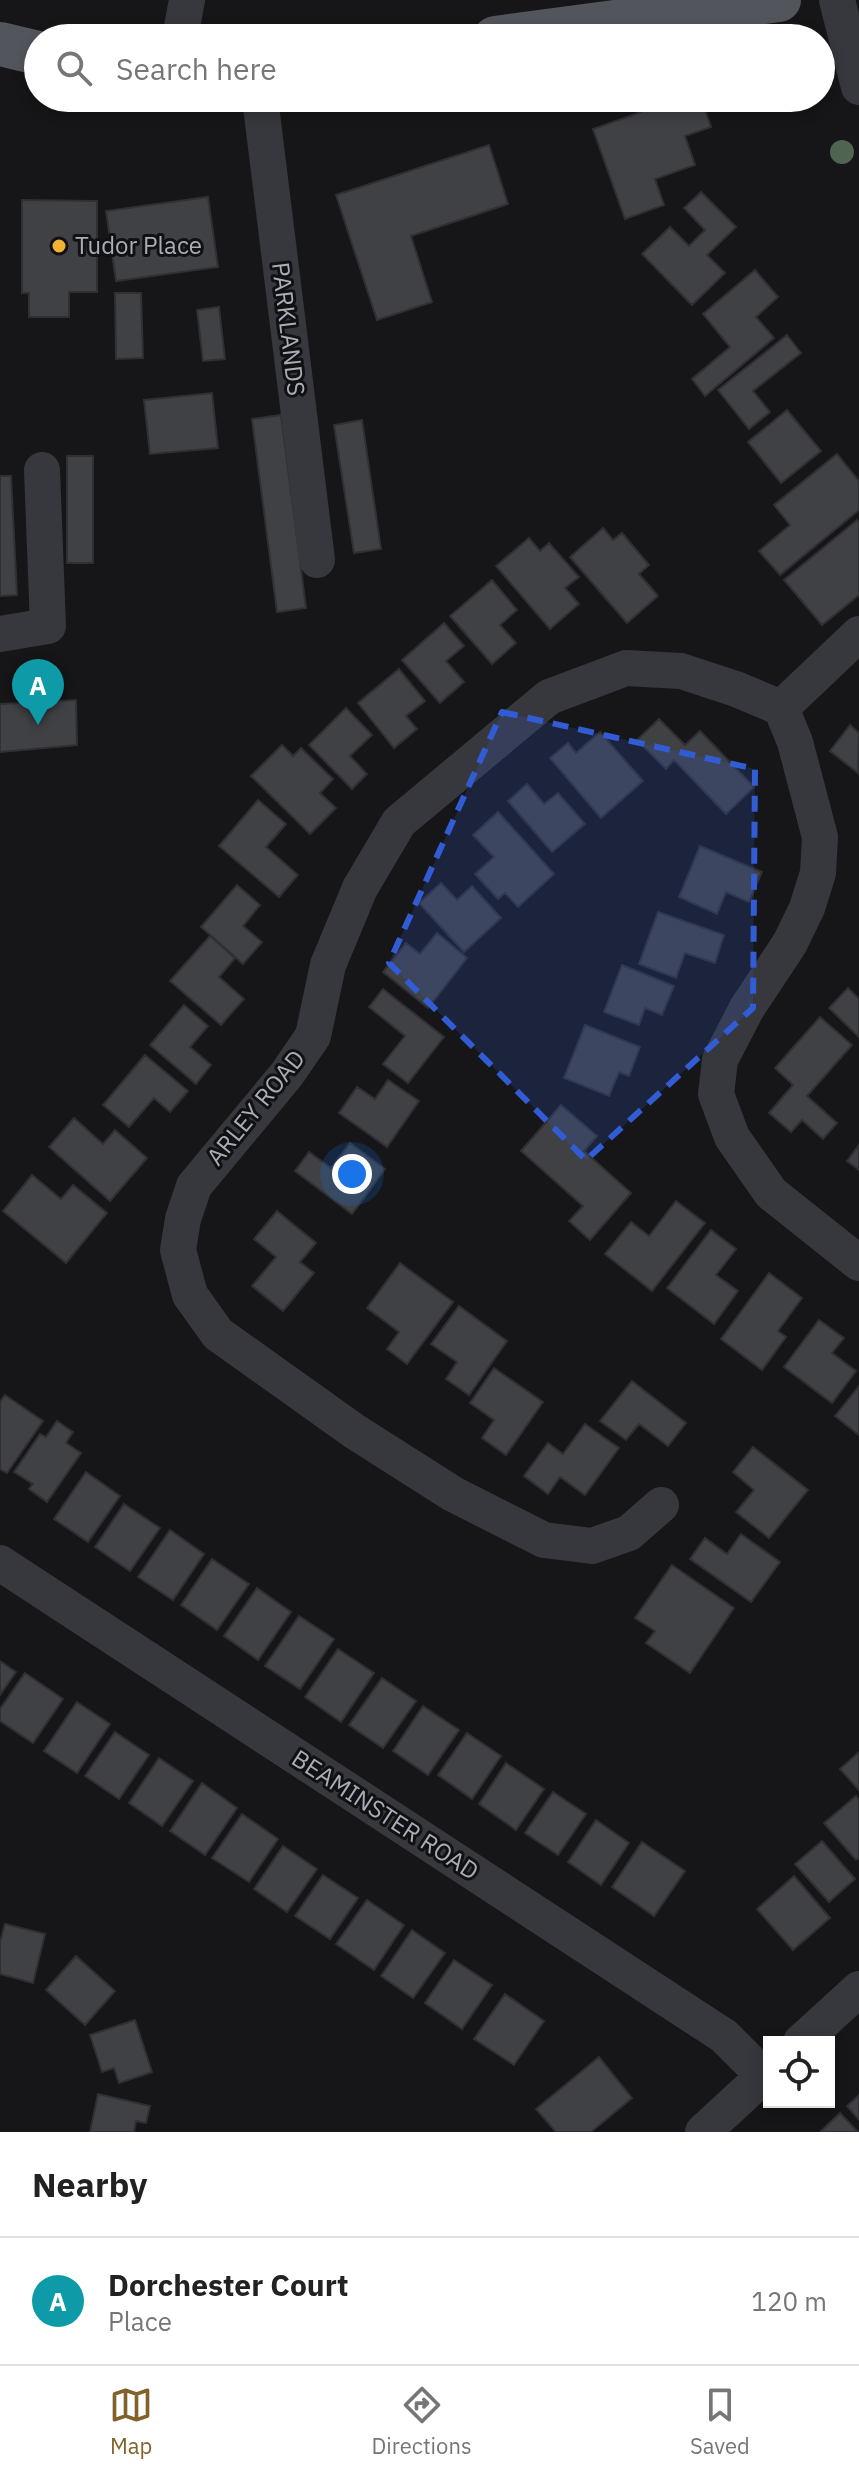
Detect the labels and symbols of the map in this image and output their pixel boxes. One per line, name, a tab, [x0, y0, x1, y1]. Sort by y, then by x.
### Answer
place label: Tudor Place	[75, 229, 202, 261]
marker: Tudor Place	[50, 237, 68, 255]
street label: PARKLANDS	[265, 260, 313, 397]
pin: A	[12, 659, 64, 725]
street label: ARLEY ROAD	[199, 1043, 312, 1172]
your location	[332, 1154, 372, 1194]
street label: BEAMINSTER ROAD	[286, 1742, 485, 1887]

